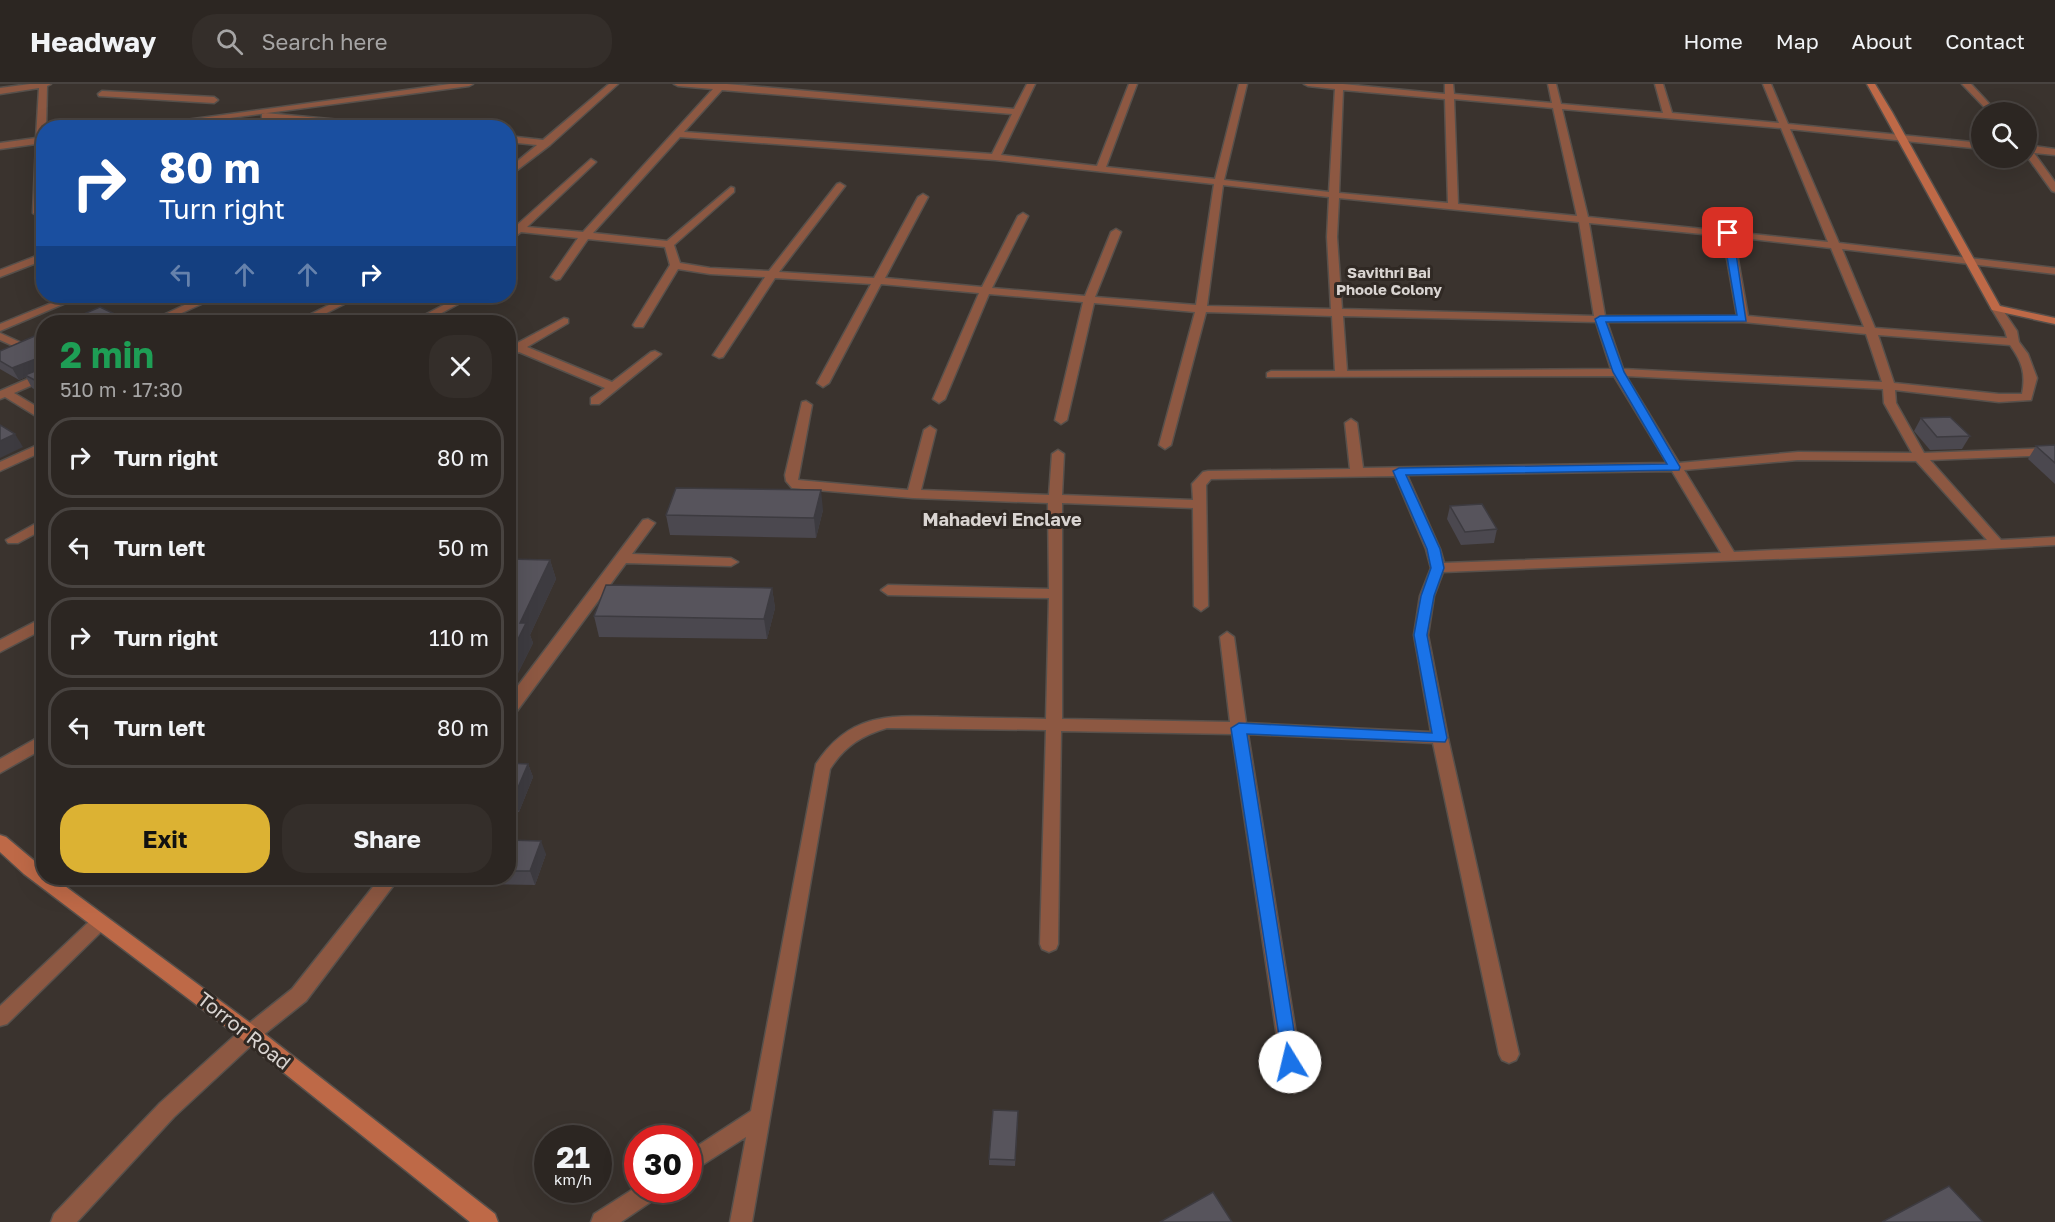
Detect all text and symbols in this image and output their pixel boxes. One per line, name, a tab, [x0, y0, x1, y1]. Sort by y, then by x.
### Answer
search box	[192, 14, 612, 68]
text: Headway	[30, 25, 156, 58]
icon: search	[213, 25, 246, 58]
text: Search here	[261, 28, 387, 55]
text: Home	[1683, 28, 1743, 54]
text: Map	[1776, 28, 1819, 54]
text: About	[1852, 28, 1912, 54]
text: Contact	[1945, 28, 2025, 54]
map controls	[1971, 102, 2037, 168]
button: search	[1971, 102, 2037, 168]
text: 80 m	[159, 142, 260, 192]
icon: right	[60, 144, 138, 222]
text: Turn right	[159, 193, 285, 225]
pin	[1702, 207, 1753, 258]
icon: arrive	[1711, 216, 1744, 249]
icon: left	[165, 258, 198, 291]
icon: ahead	[228, 258, 261, 291]
icon: ahead	[291, 258, 324, 291]
icon: right	[354, 258, 387, 291]
district label: Savithri Bai Phoole Colony	[1336, 263, 1442, 298]
text: 2 min	[60, 333, 154, 376]
button: close	[429, 335, 492, 398]
text: 510 m · 17:30	[60, 377, 183, 401]
icon: right	[63, 441, 96, 474]
text: Turn right	[114, 444, 218, 471]
text: 80 m	[437, 444, 489, 471]
district label: Mahadevi Enclave	[922, 508, 1082, 530]
icon: left	[63, 531, 96, 564]
text: Turn left	[114, 534, 205, 561]
text: 50 m	[438, 534, 489, 561]
icon: right	[63, 621, 96, 654]
text: Turn right	[114, 624, 218, 651]
text: 110 m	[429, 624, 489, 651]
icon: left	[63, 711, 96, 744]
text: Turn left	[114, 714, 205, 741]
text: 80 m	[437, 714, 489, 741]
button: Exit	[60, 804, 270, 873]
button: Share	[282, 804, 492, 873]
street label: Torror Road	[193, 986, 296, 1074]
position arrow	[1258, 1030, 1322, 1094]
speed limit sign: 30	[624, 1125, 702, 1203]
text: 21	[556, 1139, 590, 1175]
text: km/h	[554, 1170, 592, 1188]

